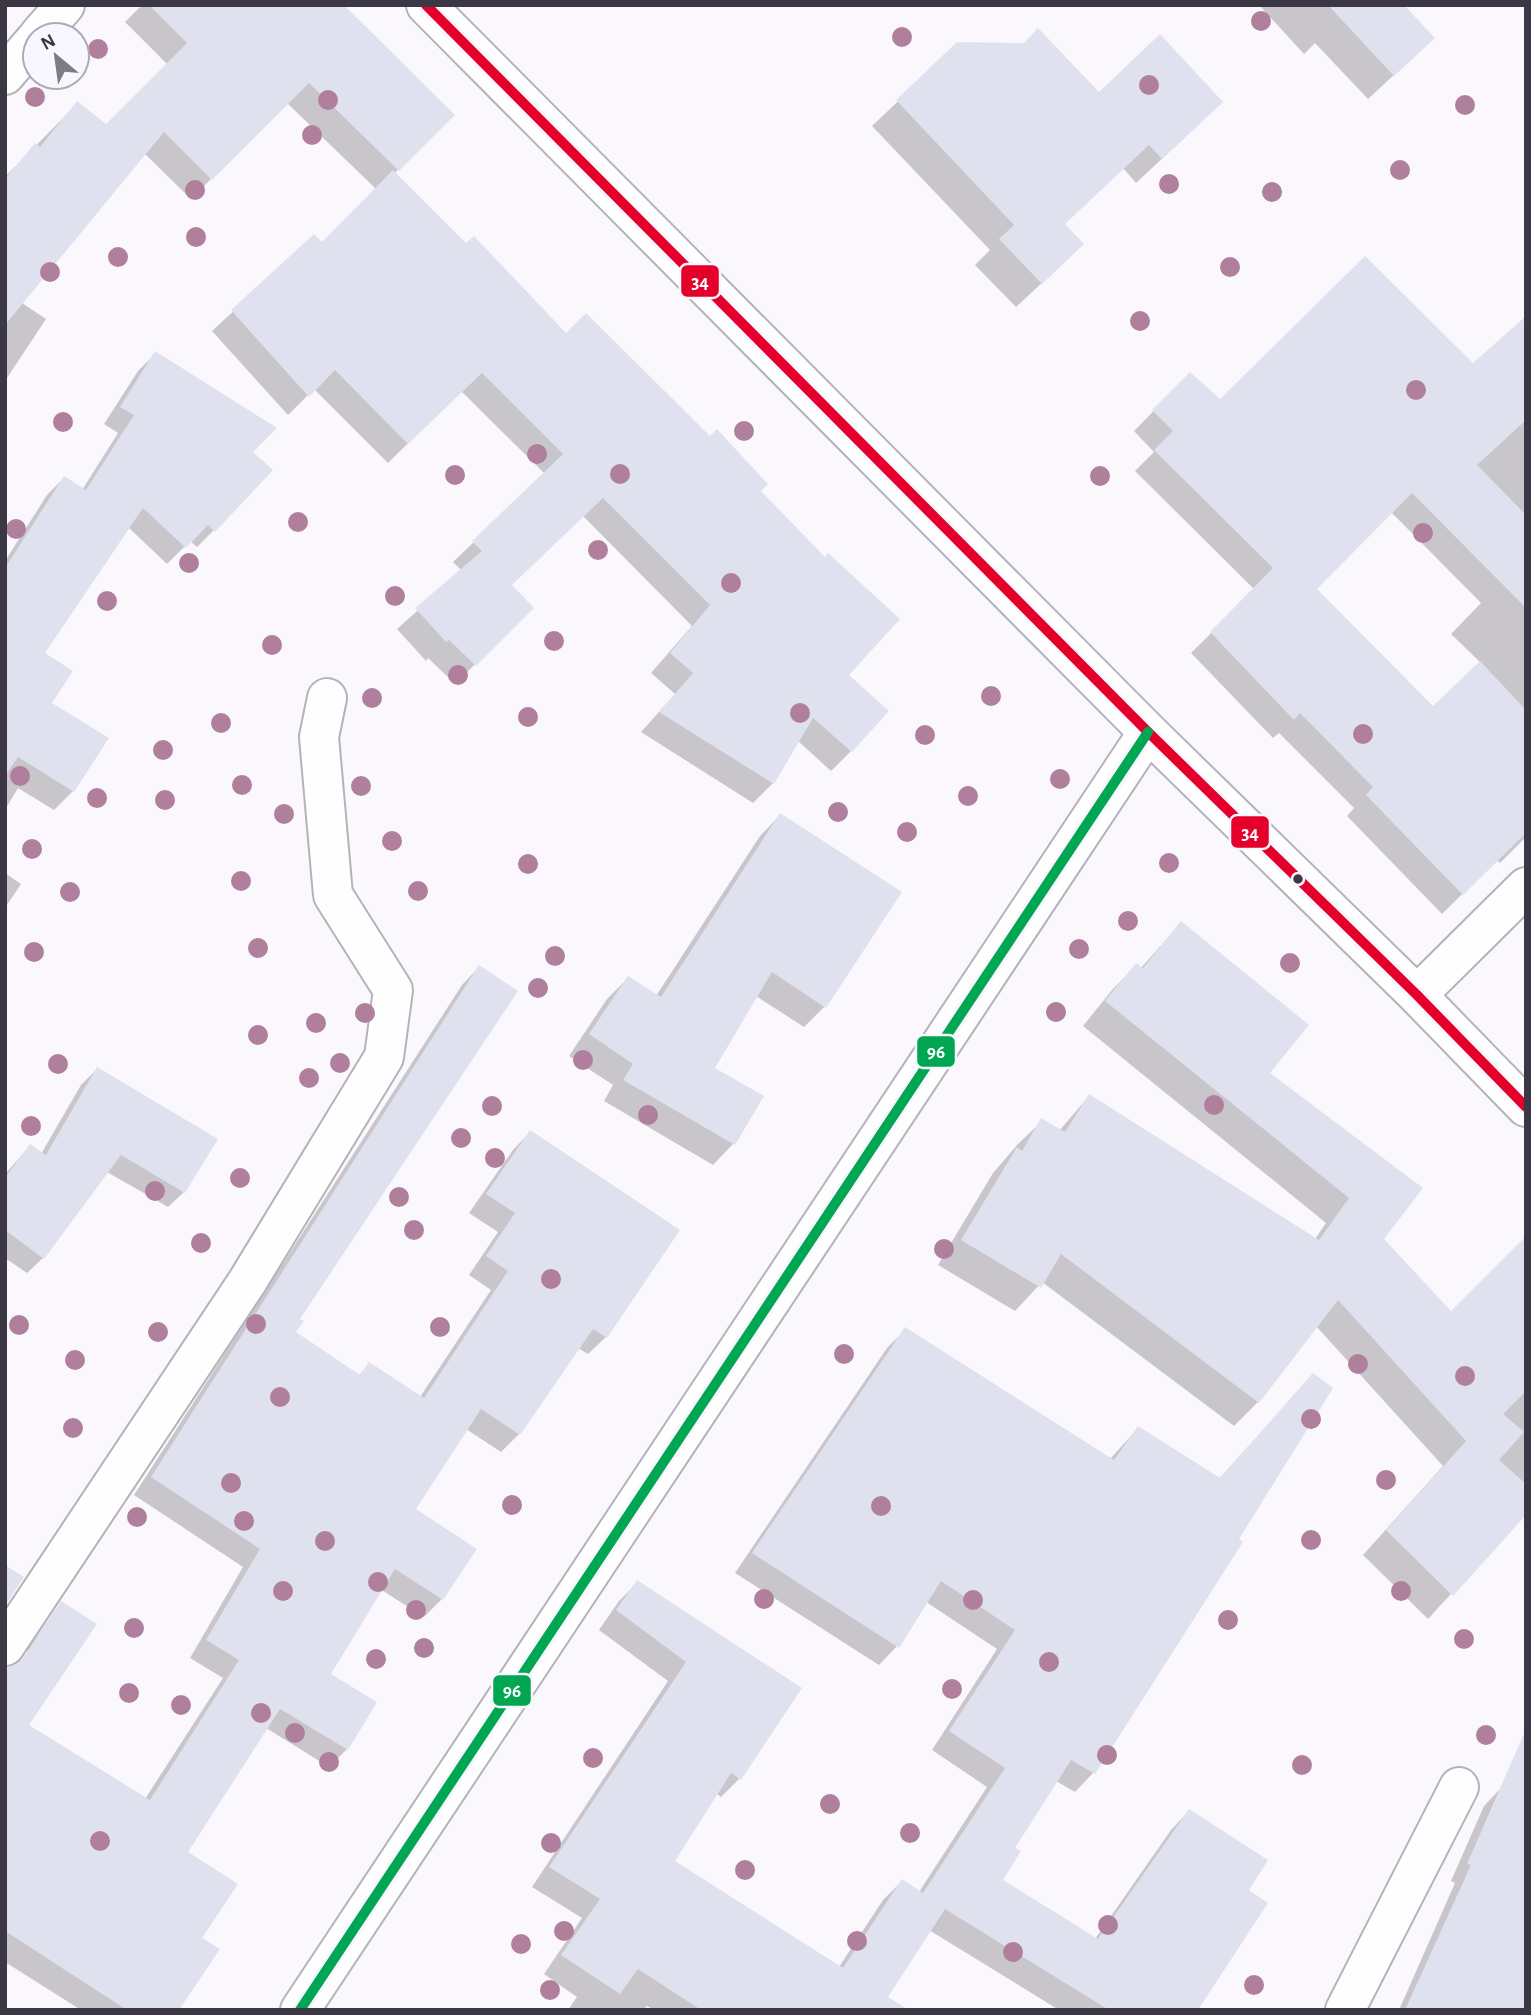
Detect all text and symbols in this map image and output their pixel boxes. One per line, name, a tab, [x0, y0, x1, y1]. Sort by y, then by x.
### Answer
north arrow	[21, 21, 91, 91]
text: N	[38, 31, 59, 54]
line badge: 34	[680, 264, 720, 298]
text: 34	[691, 273, 709, 292]
line badge: 34	[1230, 815, 1270, 849]
text: 34	[1241, 824, 1259, 843]
unlabelled marker	[1291, 872, 1305, 886]
line badge: 96	[916, 1035, 956, 1068]
text: 96	[927, 1043, 945, 1062]
line badge: 96	[492, 1674, 532, 1707]
text: 96	[503, 1682, 521, 1701]

